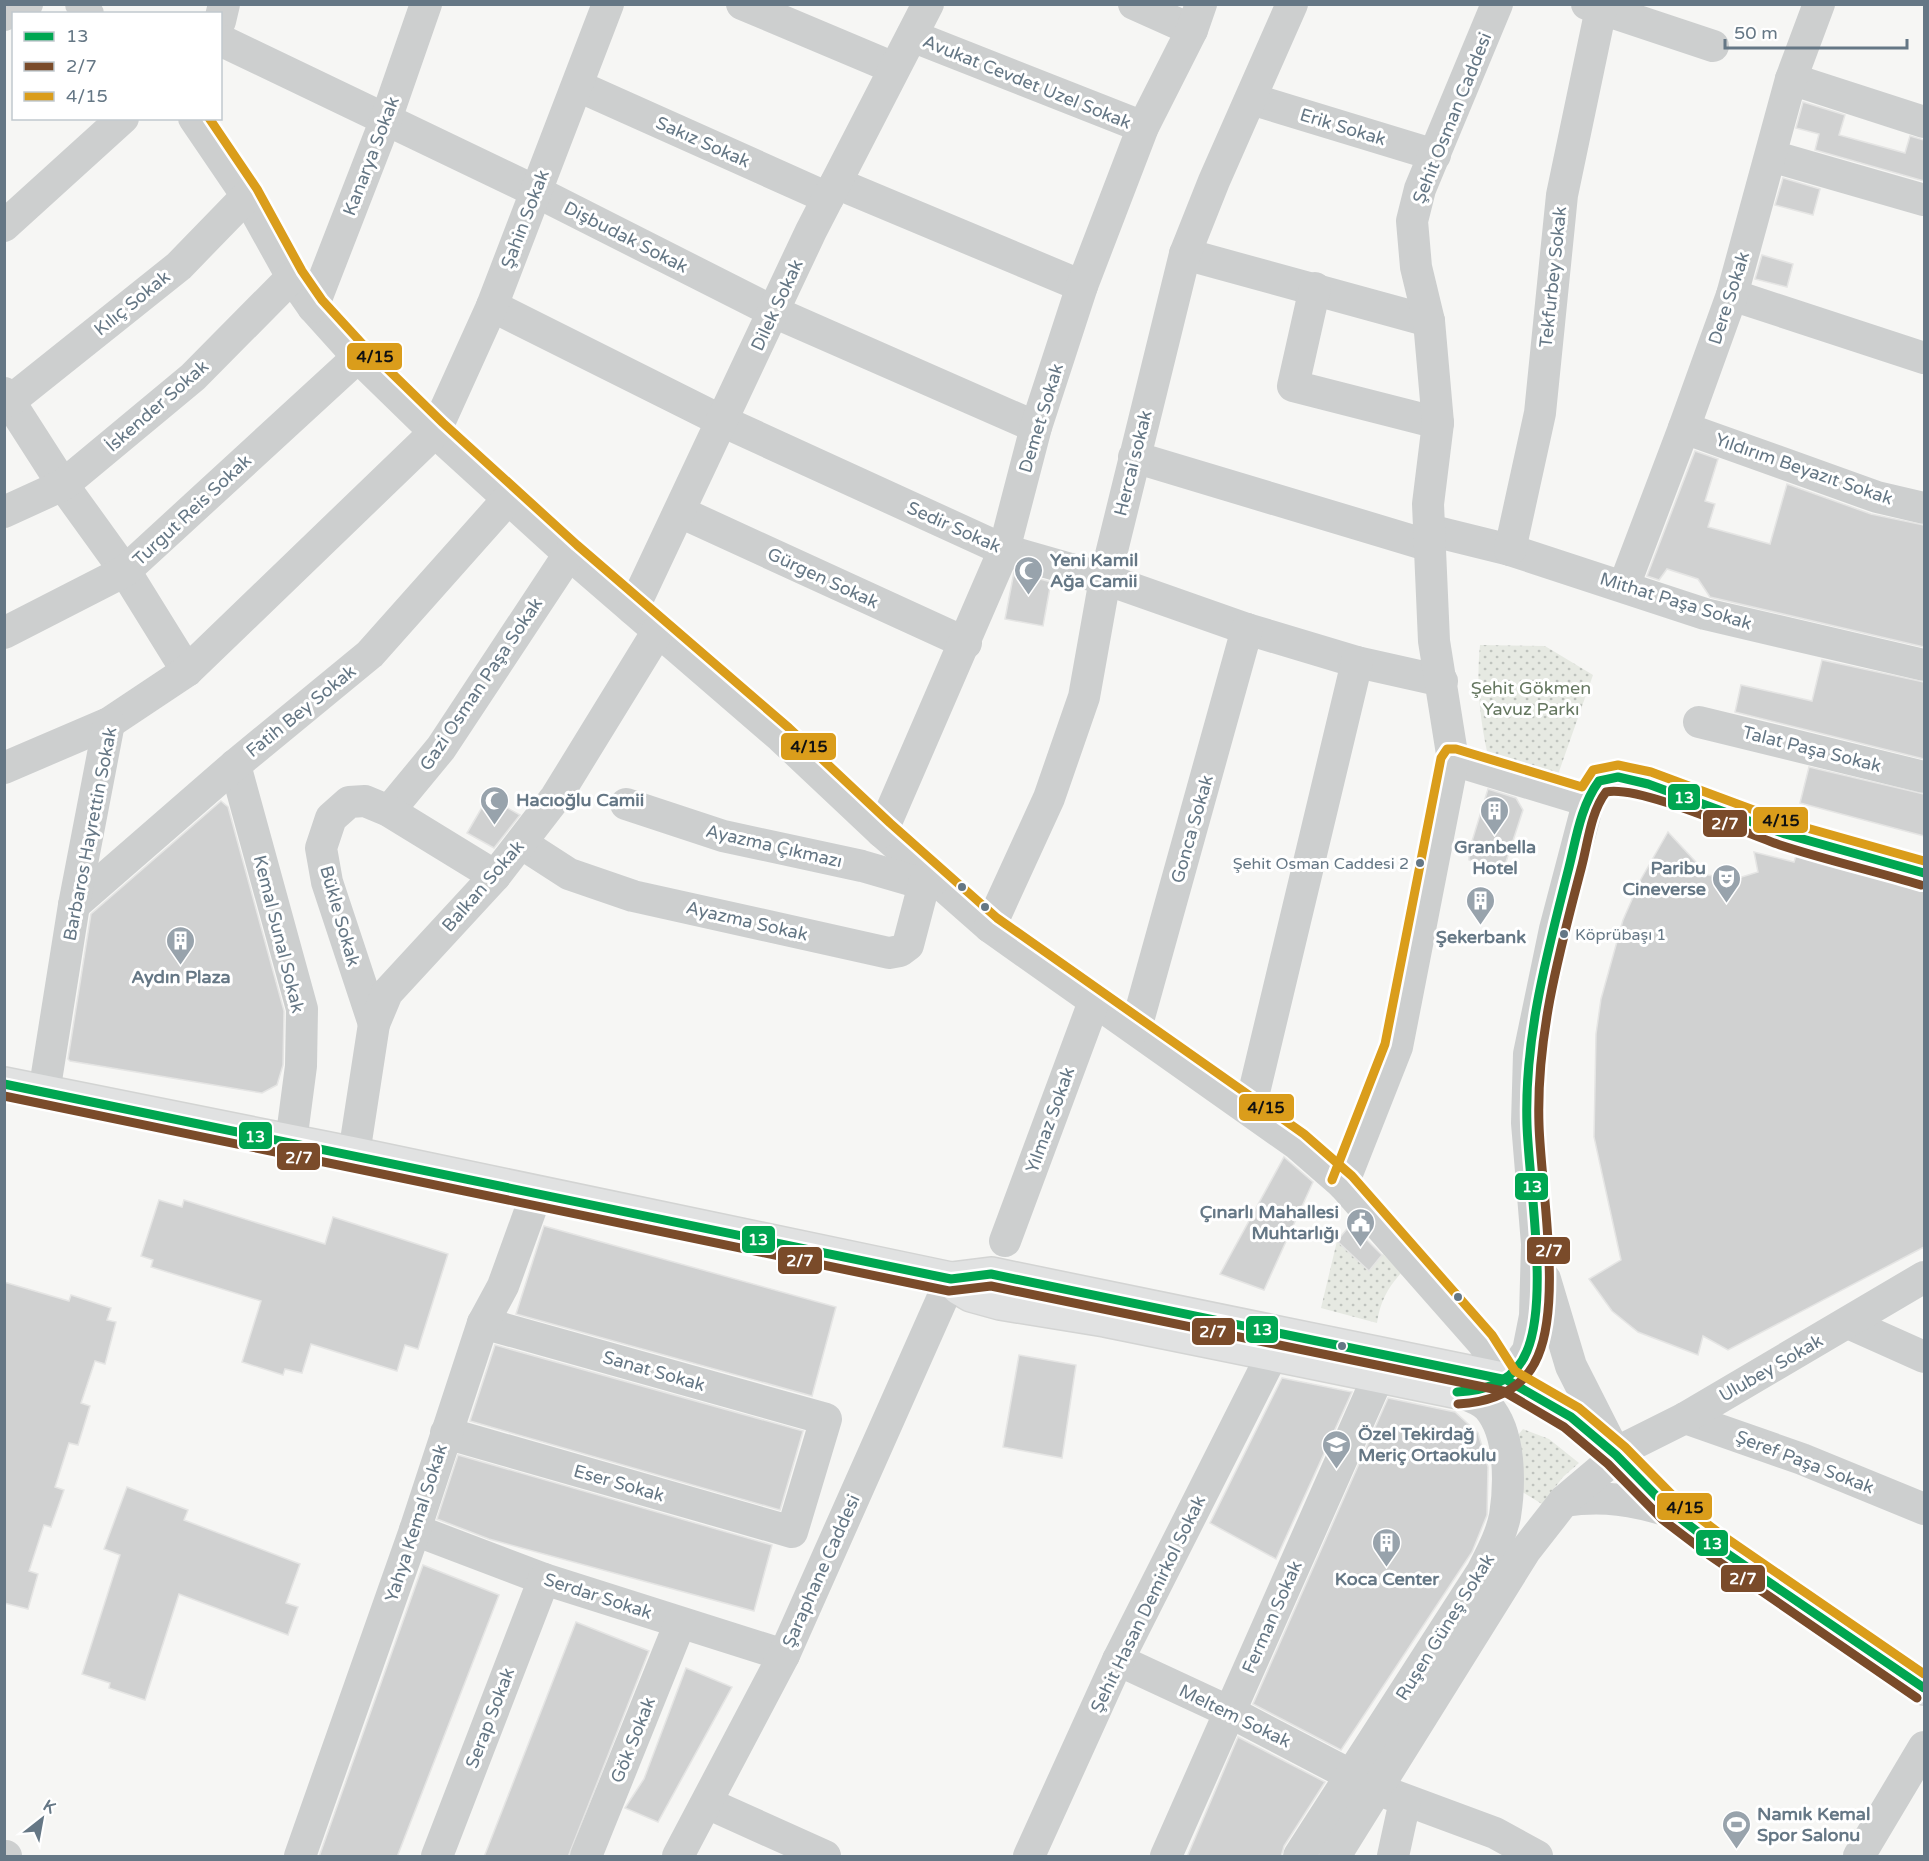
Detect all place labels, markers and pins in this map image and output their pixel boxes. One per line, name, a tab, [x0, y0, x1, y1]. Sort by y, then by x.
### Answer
place label: Yeni Kamil Ağa Camii	[1050, 549, 1138, 592]
mosque icon: Yeni Kamil Ağa Camii	[1013, 554, 1045, 596]
mosque icon: Hacıoğlu Camii	[479, 784, 511, 826]
place label: Hacıoğlu Camii	[516, 789, 644, 811]
building icon: Granbella Hotel	[1479, 794, 1511, 836]
place label: Granbella Hotel	[1454, 836, 1536, 879]
place label: Şehit Osman Caddesi 2	[1233, 854, 1409, 874]
marker: Şehit Osman Caddesi 2	[1414, 857, 1426, 869]
place label: Paribu Cineverse	[1623, 857, 1706, 900]
theatre icon: Paribu Cineverse	[1711, 862, 1743, 904]
unlabelled marker	[956, 881, 968, 893]
building icon: Şekerbank	[1465, 884, 1497, 926]
unlabelled marker	[979, 901, 991, 913]
building icon: Aydın Plaza	[165, 924, 197, 966]
place label: Köprübaşı 1	[1575, 925, 1666, 945]
place label: Şekerbank	[1436, 926, 1526, 948]
marker: Köprübaşı 1	[1558, 928, 1570, 940]
place label: Aydın Plaza	[131, 966, 231, 988]
place label: Çınarlı Mahallesi Muhtarlığı	[1200, 1201, 1339, 1244]
public building icon: Çınarlı Mahallesi Muhtarlığı	[1344, 1206, 1376, 1248]
unlabelled marker	[1452, 1291, 1464, 1303]
unlabelled marker	[1336, 1340, 1348, 1352]
place label: Özel Tekirdağ Meriç Ortaokulu	[1358, 1423, 1496, 1466]
school or university icon: Özel Tekirdağ Meriç Ortaokulu	[1321, 1428, 1353, 1470]
building icon: Koca Center	[1371, 1526, 1403, 1568]
place label: Koca Center	[1335, 1568, 1440, 1590]
place label: Namık Kemal Spor Salonu	[1757, 1803, 1870, 1846]
sports icon: Namık Kemal Spor Salonu	[1720, 1808, 1752, 1850]

